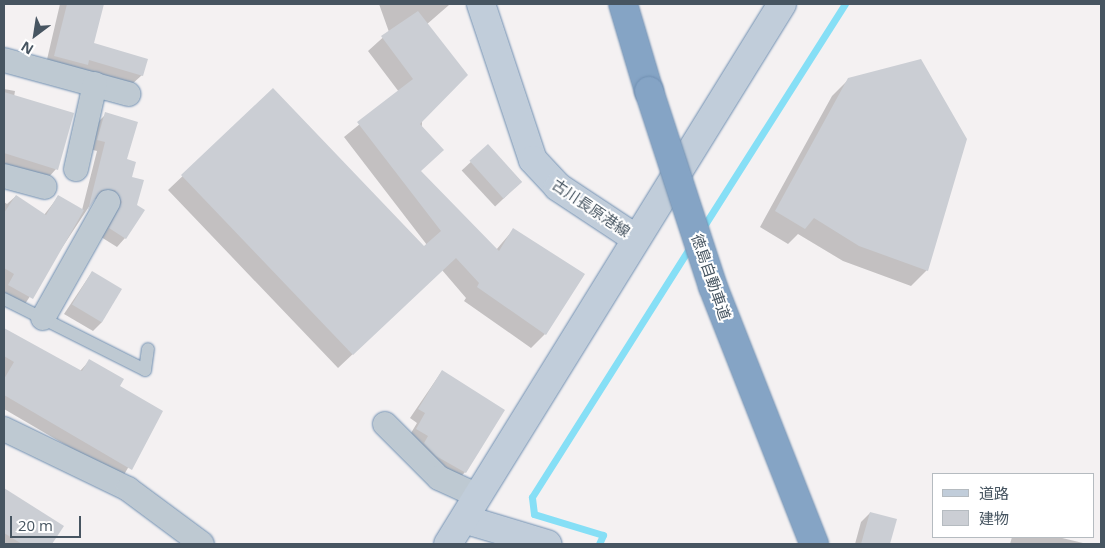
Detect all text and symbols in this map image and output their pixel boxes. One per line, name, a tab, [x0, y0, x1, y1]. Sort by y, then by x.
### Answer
north arrow	[10, 10, 60, 60]
text: N	[17, 37, 37, 59]
street label: 古川長原港線	[549, 175, 633, 241]
street label: 徳島自動車道	[688, 232, 734, 322]
legend	[932, 473, 1095, 538]
text: 道路	[979, 483, 1009, 503]
scale bar	[12, 506, 84, 538]
text: 建物	[979, 508, 1009, 528]
text: 20 m	[18, 515, 53, 535]

